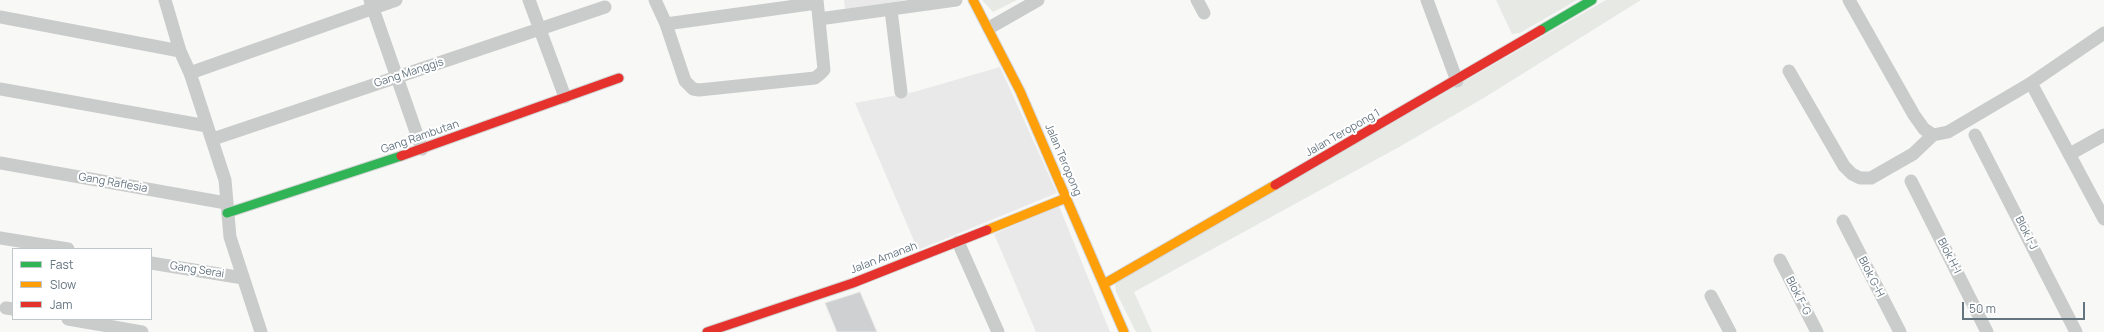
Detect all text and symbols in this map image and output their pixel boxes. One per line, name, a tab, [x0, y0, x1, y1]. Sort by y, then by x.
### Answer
street label: Gang Manggis	[373, 56, 445, 90]
street label: Jalan Teropong 1	[1303, 106, 1383, 160]
street label: Gang Rambutan	[379, 117, 461, 157]
street label: Jalan Teropong	[1042, 122, 1084, 198]
street label: Gang Raflesia	[77, 170, 149, 196]
street label: Blok I-J	[2012, 214, 2040, 252]
street label: Blok H-I	[1934, 236, 1964, 276]
street label: Jalan Amanah	[849, 239, 919, 277]
legend	[12, 248, 152, 320]
street label: Blok G-H	[1855, 255, 1887, 299]
text: Fast	[50, 256, 74, 273]
street label: Gang Serai	[169, 259, 225, 281]
street label: Blok F-G	[1783, 275, 1813, 317]
text: Slow	[50, 276, 76, 293]
scale bar	[1964, 294, 2087, 320]
text: Jam	[50, 296, 72, 313]
text: 50 m	[1969, 300, 1996, 317]

